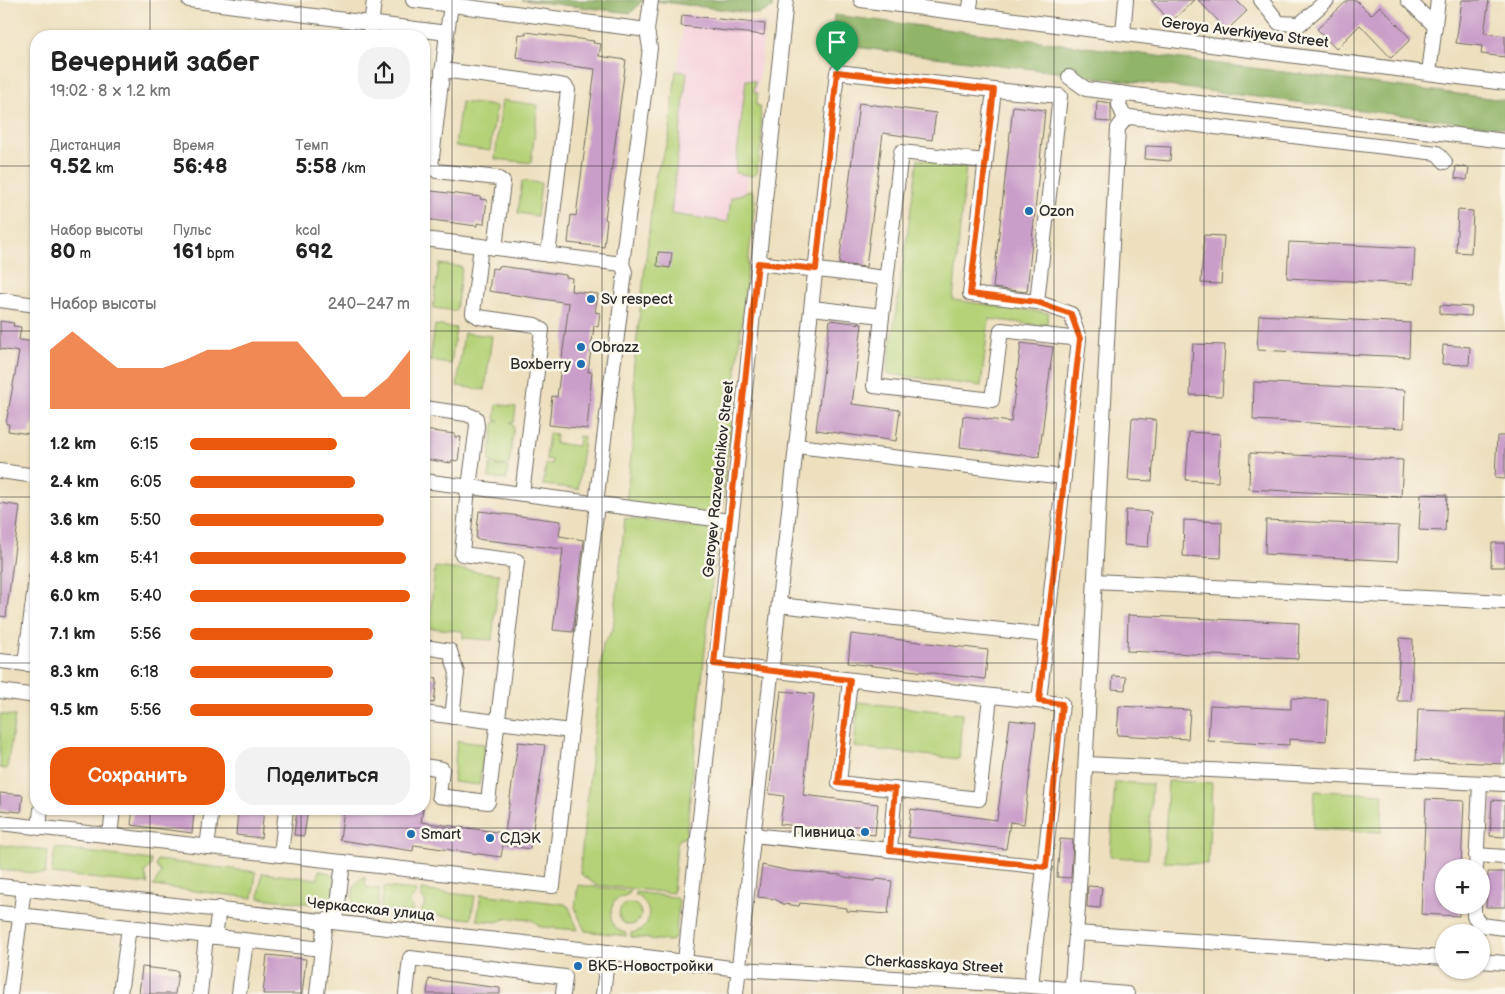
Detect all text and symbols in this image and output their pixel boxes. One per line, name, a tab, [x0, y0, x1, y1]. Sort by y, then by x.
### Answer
street label: Geroya Averkiyeva Street	[1160, 13, 1330, 52]
pin	[816, 21, 858, 72]
icon: arrive	[823, 28, 851, 56]
text: Вечерний забег	[50, 46, 259, 79]
button: share	[358, 47, 410, 99]
text: 19:02 · 8 × 1.2 km	[50, 82, 171, 101]
text: Дистанция	[50, 137, 121, 154]
text: Время	[173, 137, 214, 154]
text: Темп	[295, 137, 329, 154]
text: 9.52	[50, 154, 92, 179]
text: 56:48	[173, 154, 228, 179]
text: 5:58	[295, 154, 337, 179]
text: km	[92, 160, 114, 177]
text: /km	[337, 160, 366, 177]
place label: Ozon	[1039, 202, 1074, 221]
marker: Ozon	[1023, 205, 1035, 217]
text: Набор высоты	[50, 222, 143, 239]
text: Пульс	[173, 222, 211, 239]
text: kcal	[295, 222, 320, 239]
text: 80	[50, 239, 76, 264]
text: 161	[173, 239, 203, 264]
text: 692	[295, 239, 333, 264]
text: m	[76, 245, 91, 262]
text: bpm	[203, 245, 234, 262]
place label: Sv respect	[601, 290, 673, 309]
marker: Sv respect	[585, 293, 597, 305]
text: Набор высоты	[50, 295, 157, 314]
text: 240–247 m	[328, 295, 410, 314]
place label: Obrazz	[591, 338, 640, 357]
marker: Obrazz	[575, 341, 587, 353]
place label: Boxberry	[510, 355, 571, 374]
marker: Boxberry	[575, 358, 587, 370]
street label: Geroyev Razvedchikov Street	[699, 379, 738, 578]
text: 1.2 km	[50, 435, 96, 454]
text: 6:15	[130, 435, 158, 454]
text: 2.4 km	[50, 473, 99, 492]
text: 6:05	[130, 473, 162, 492]
text: 3.6 km	[50, 511, 99, 530]
text: 5:50	[130, 511, 161, 530]
text: 4.8 km	[50, 549, 99, 568]
text: 5:41	[130, 549, 158, 568]
text: 6.0 km	[50, 587, 100, 606]
text: 5:40	[130, 587, 162, 606]
text: 7.1 km	[50, 625, 95, 644]
text: 5:56	[130, 625, 161, 644]
text: 8.3 km	[50, 663, 99, 682]
text: 6:18	[130, 663, 159, 682]
text: 9.5 km	[50, 701, 98, 720]
text: 5:56	[130, 701, 161, 720]
button: Сохранить	[50, 747, 225, 805]
button: Поделиться	[235, 747, 410, 805]
place label: Пивница	[793, 823, 855, 842]
place label: Smart	[421, 825, 462, 844]
marker: Пивница	[859, 826, 871, 838]
marker: Smart	[405, 828, 417, 840]
place label: СДЭК	[500, 829, 541, 848]
marker: СДЭК	[484, 832, 496, 844]
map controls	[1435, 859, 1490, 979]
button: +	[1435, 859, 1490, 914]
street label: Черкасская улица	[306, 893, 436, 926]
button: −	[1435, 924, 1490, 979]
street label: Cherkasskaya Street	[864, 951, 1004, 978]
place label: ВКБ-Новостройки	[588, 957, 713, 976]
marker: ВКБ-Новостройки	[572, 960, 584, 972]

